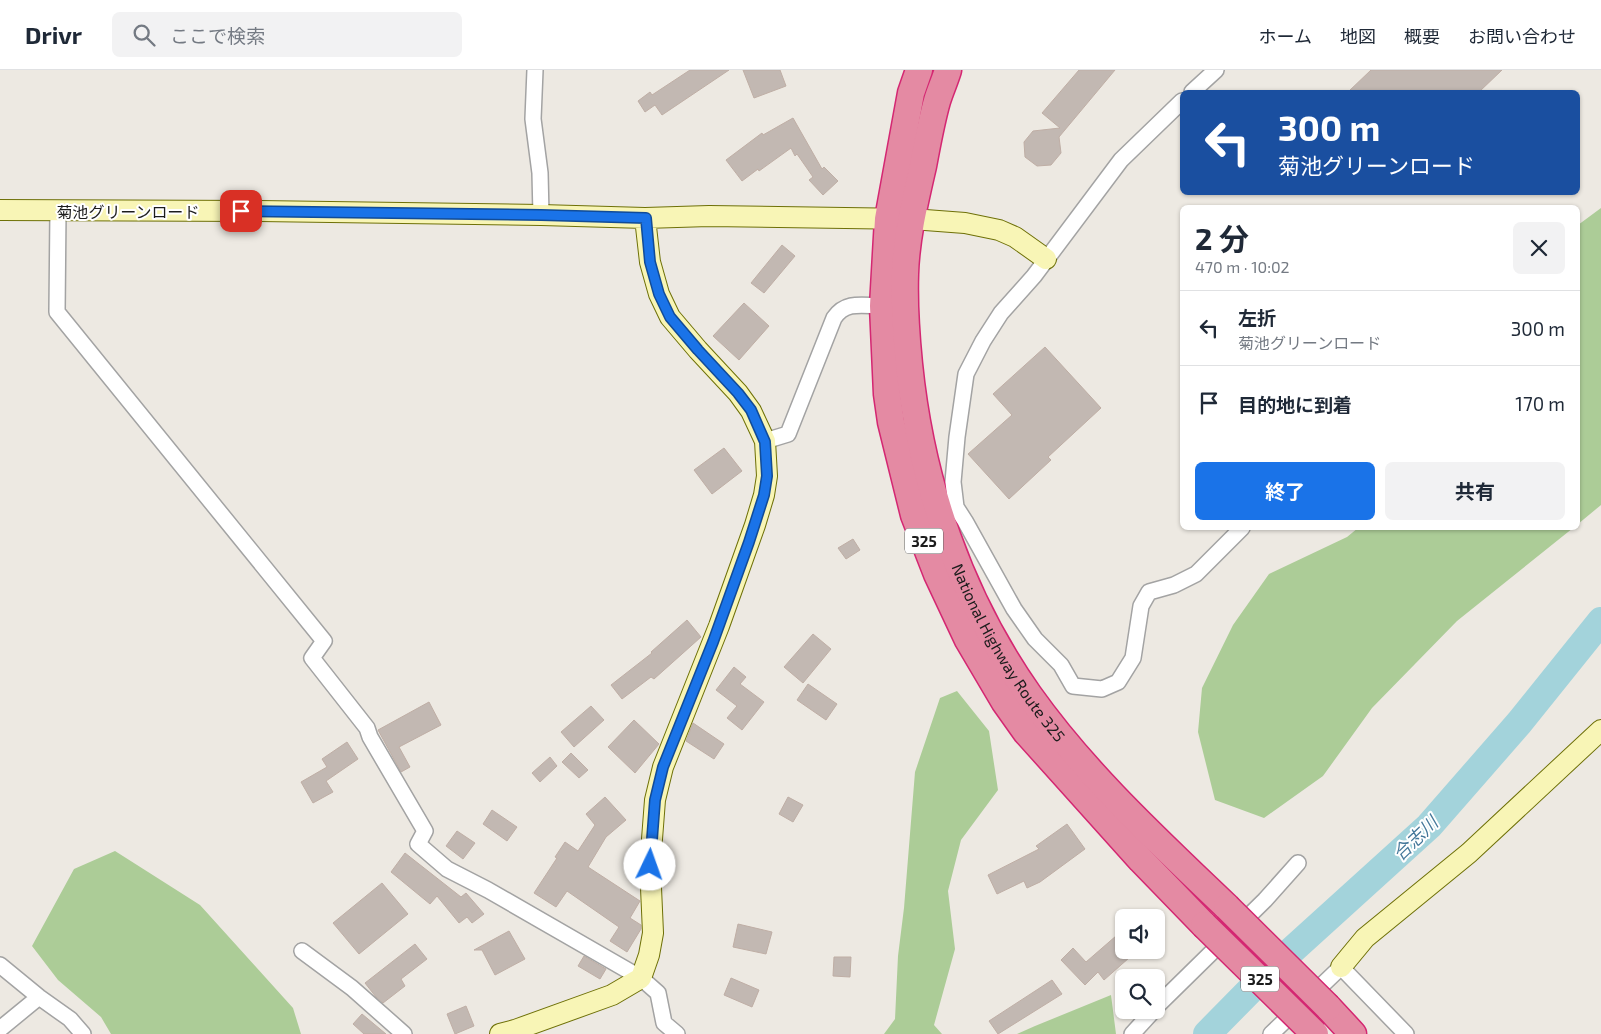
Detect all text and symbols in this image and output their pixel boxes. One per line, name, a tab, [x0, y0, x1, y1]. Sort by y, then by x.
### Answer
search box	[112, 12, 462, 57]
text: Drivr	[25, 20, 82, 49]
icon: search	[130, 21, 158, 49]
text: ここで検索	[170, 24, 265, 47]
text: ホーム	[1259, 25, 1312, 47]
text: 地図	[1340, 25, 1376, 47]
text: 概要	[1404, 25, 1440, 47]
text: お問い合わせ	[1468, 25, 1576, 47]
text: 300 m	[1278, 106, 1380, 148]
icon: left	[1195, 110, 1260, 175]
text: 菊池グリーンロード	[1278, 152, 1475, 178]
pin	[220, 190, 262, 232]
icon: arrive	[227, 197, 255, 225]
street label: 菊池グリーンロード	[56, 202, 200, 221]
text: 2 分	[1195, 220, 1249, 256]
button: close	[1513, 222, 1565, 274]
text: 470 m · 10:02	[1195, 257, 1290, 276]
text: 左折	[1238, 306, 1276, 329]
icon: left	[1195, 314, 1223, 342]
text: 300 m	[1511, 317, 1565, 340]
text: 菊池グリーンロード	[1238, 333, 1381, 352]
icon: arrive	[1195, 389, 1223, 417]
text: 170 m	[1515, 392, 1565, 415]
text: 目的地に到着	[1238, 393, 1352, 416]
button: 終了	[1195, 462, 1375, 520]
button: 共有	[1385, 462, 1565, 520]
road number: 325	[905, 528, 943, 554]
street label: National Highway Route 325	[949, 560, 1070, 745]
water label: 合志川	[1388, 810, 1444, 865]
position arrow	[623, 838, 675, 890]
map controls	[1115, 909, 1165, 1019]
button: sound	[1115, 909, 1165, 959]
road number: 325	[1241, 966, 1279, 992]
button: search	[1115, 969, 1165, 1019]

